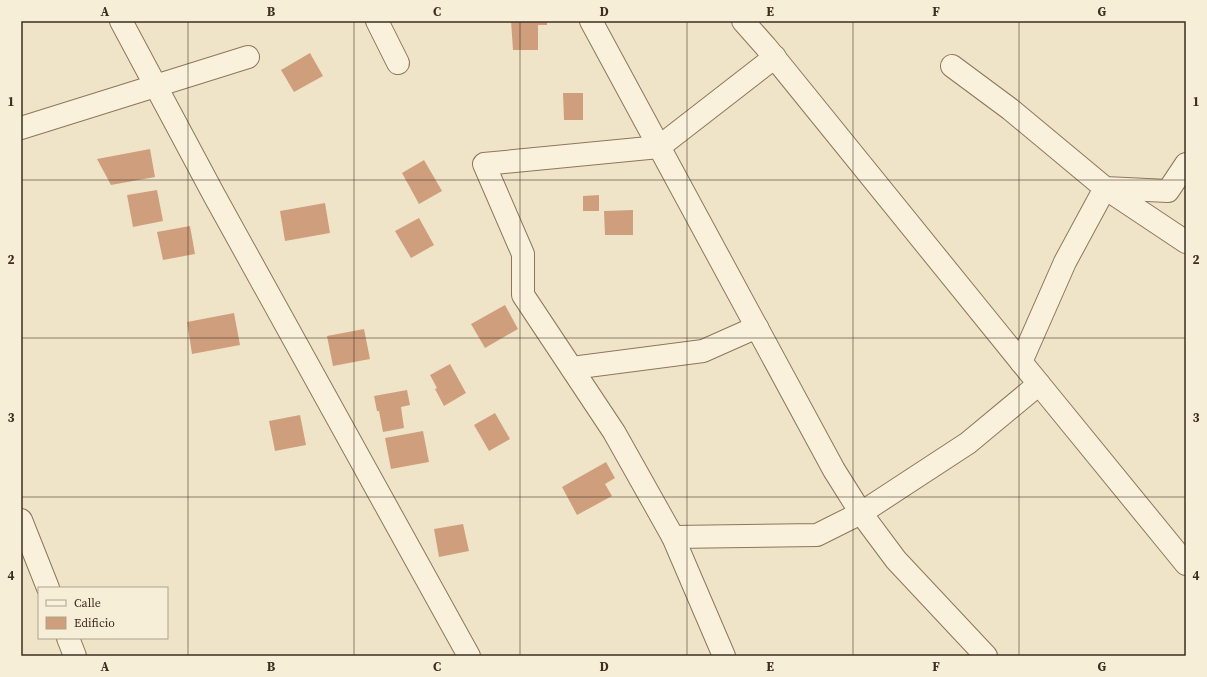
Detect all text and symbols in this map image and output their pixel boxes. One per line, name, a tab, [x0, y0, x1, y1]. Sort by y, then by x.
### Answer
text: A	[101, 3, 110, 20]
text: B	[267, 3, 276, 20]
text: C	[433, 3, 441, 20]
text: D	[599, 3, 609, 20]
text: E	[766, 3, 774, 20]
text: F	[932, 3, 940, 20]
text: G	[1098, 3, 1107, 20]
text: 1	[7, 93, 15, 110]
text: 1	[1192, 93, 1200, 110]
text: 2	[7, 251, 15, 268]
text: 2	[1192, 251, 1200, 268]
text: 3	[7, 409, 15, 426]
text: 3	[1192, 409, 1200, 426]
text: 4	[7, 567, 15, 584]
text: 4	[1192, 567, 1200, 584]
legend	[38, 587, 168, 639]
text: Calle	[74, 595, 101, 611]
text: Edificio	[74, 615, 115, 631]
text: A	[101, 658, 110, 675]
text: B	[267, 658, 276, 675]
text: C	[433, 658, 441, 675]
text: D	[599, 658, 609, 675]
text: E	[766, 658, 774, 675]
text: F	[932, 658, 940, 675]
text: G	[1098, 658, 1107, 675]

